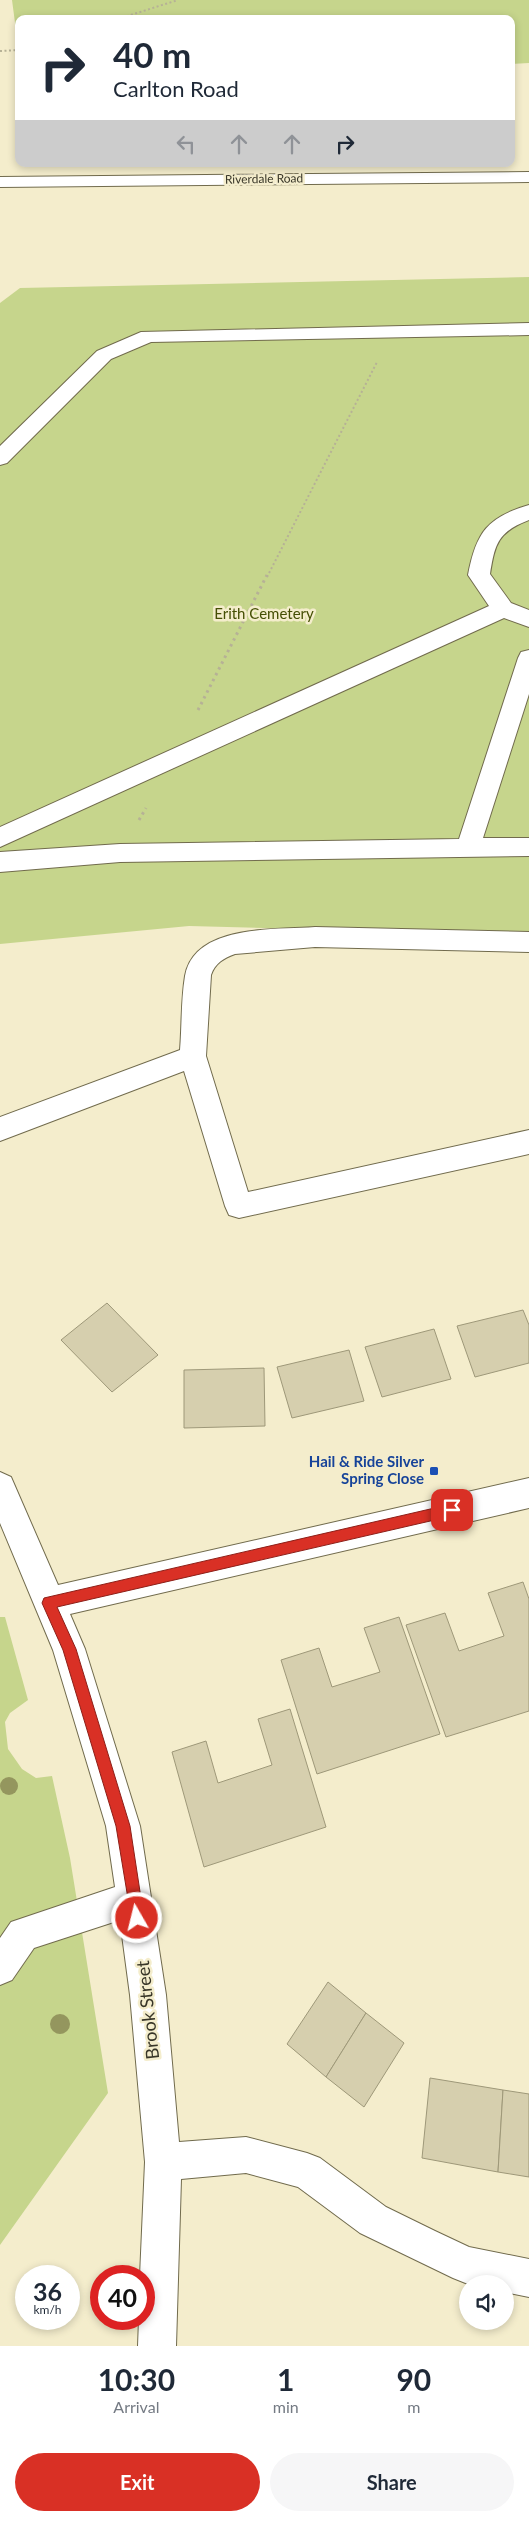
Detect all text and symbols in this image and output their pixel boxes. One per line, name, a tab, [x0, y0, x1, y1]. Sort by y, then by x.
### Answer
text: 40 m	[113, 33, 191, 75]
icon: right	[30, 35, 95, 100]
text: Carlton Road	[113, 75, 239, 102]
icon: left	[172, 130, 200, 158]
icon: ahead	[225, 130, 253, 158]
icon: ahead	[278, 130, 306, 158]
icon: right	[331, 130, 359, 158]
street label: Riverdale Road	[225, 170, 303, 187]
park label: Erith Cemetery	[214, 604, 314, 622]
place label: Hail & Ride Silver Spring Close	[309, 1452, 424, 1487]
marker: Hail & Ride Silver Spring Close	[428, 1465, 440, 1477]
pin	[431, 1489, 473, 1531]
icon: arrive	[438, 1496, 466, 1524]
position arrow	[110, 1891, 162, 1943]
street label: Brook Street	[131, 1959, 163, 2061]
speed limit sign: 40	[90, 2265, 155, 2330]
map controls	[459, 2275, 514, 2330]
button: sound	[459, 2275, 514, 2330]
text: 36	[33, 2276, 62, 2306]
text: km/h	[33, 2302, 62, 2317]
text: 10:30	[98, 2361, 175, 2397]
text: 1	[277, 2361, 294, 2397]
text: 90	[396, 2361, 431, 2397]
text: Arrival	[113, 2397, 159, 2416]
text: min	[273, 2397, 299, 2416]
text: m	[407, 2397, 420, 2416]
button: Exit	[15, 2453, 260, 2511]
button: Share	[270, 2453, 514, 2511]

